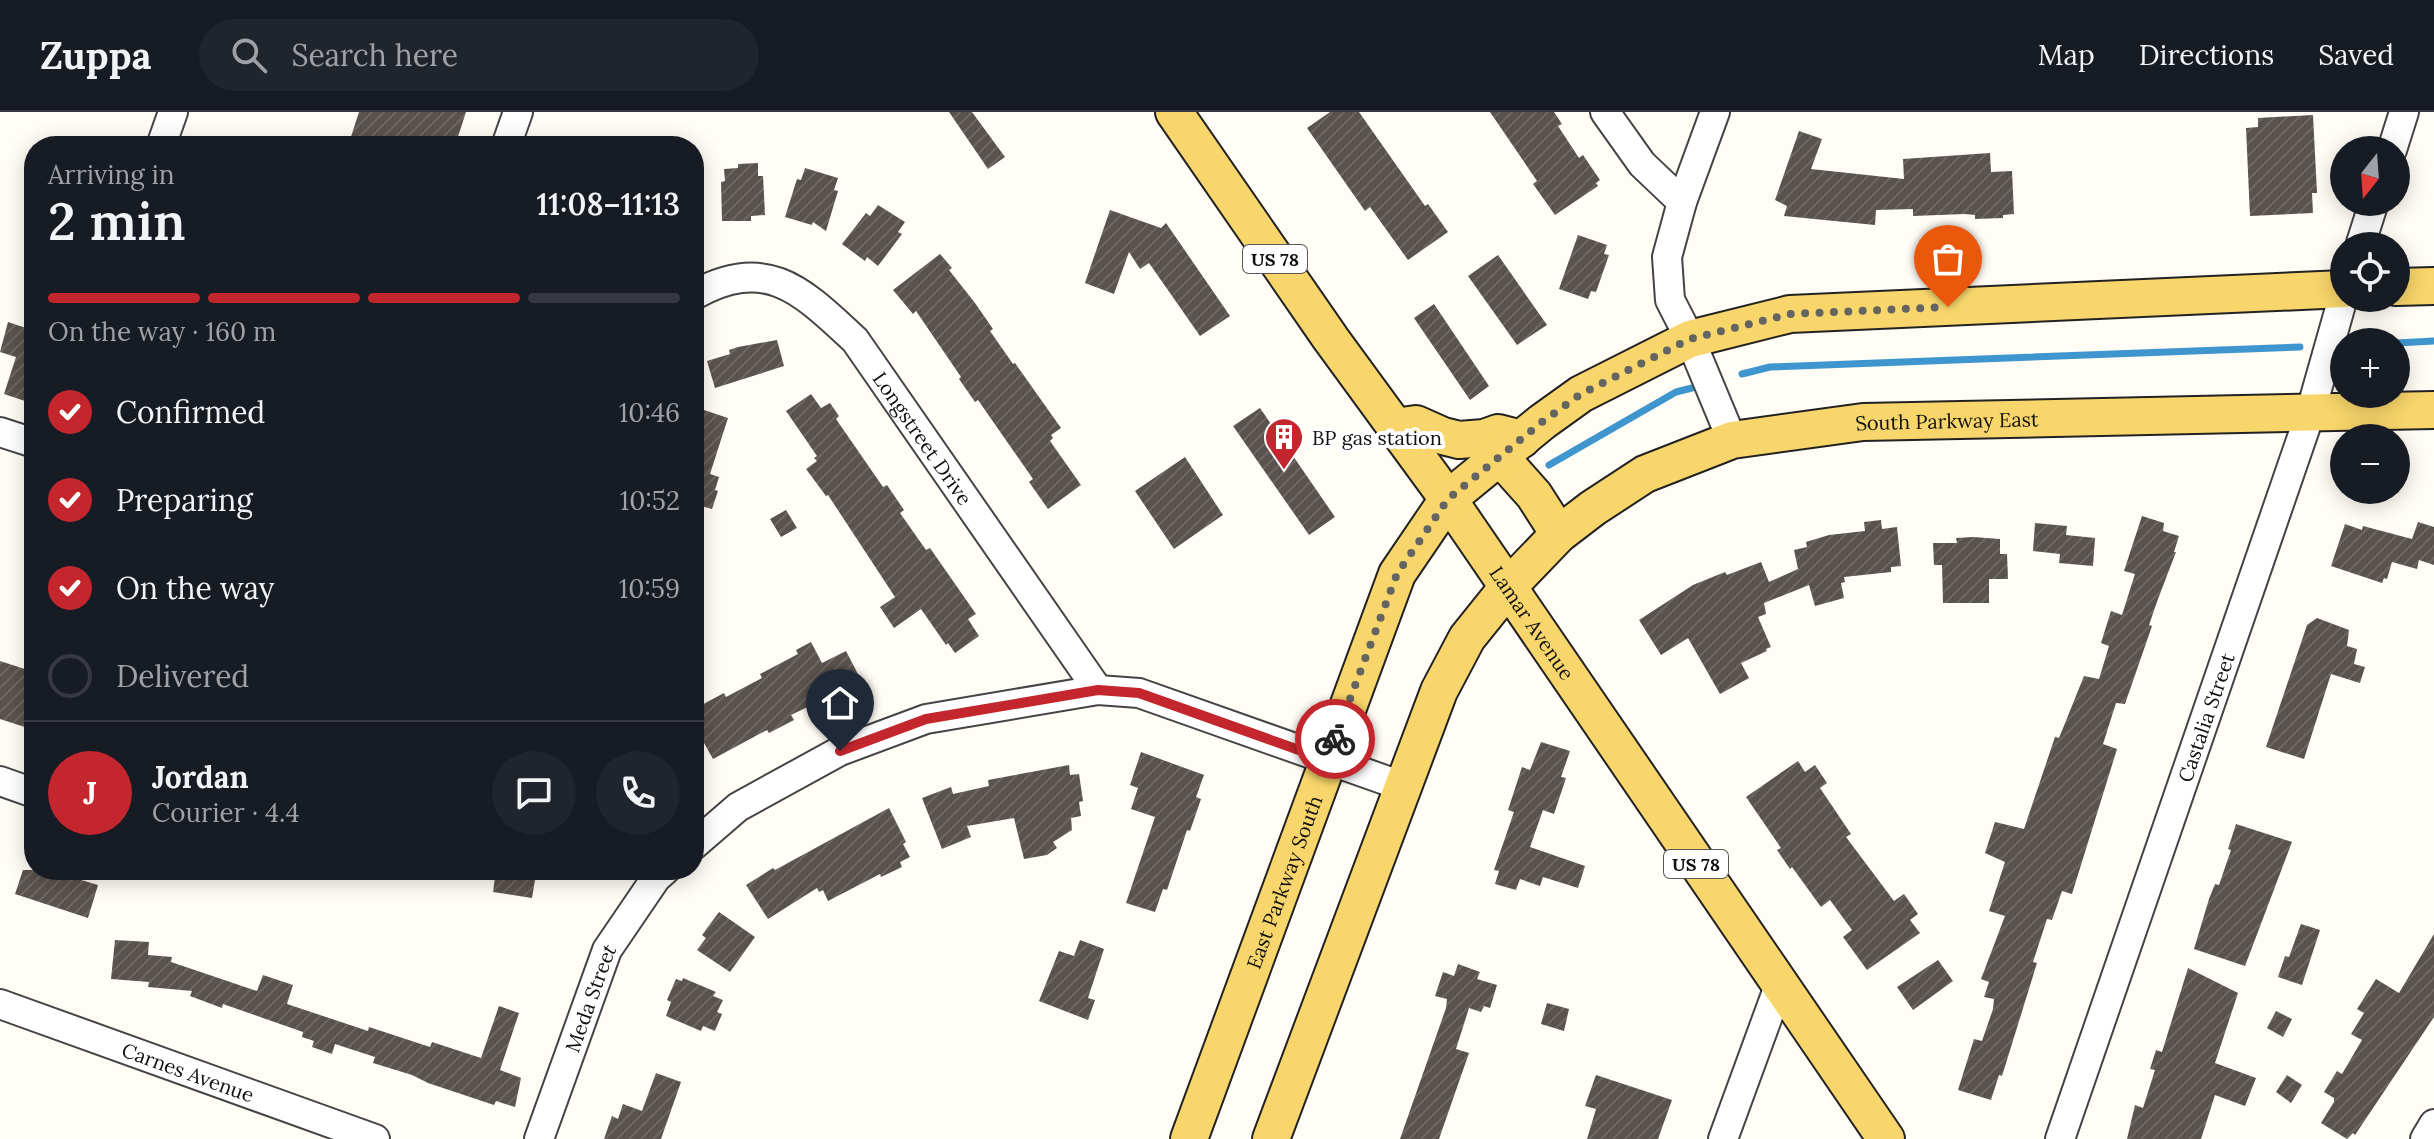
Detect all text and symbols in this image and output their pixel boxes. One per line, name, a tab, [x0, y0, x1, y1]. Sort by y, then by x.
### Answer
search box	[199, 19, 759, 91]
text: Zuppa	[40, 31, 151, 79]
icon: search	[227, 33, 271, 77]
text: Search here	[291, 36, 458, 74]
text: Map	[2038, 37, 2095, 73]
text: Directions	[2139, 37, 2274, 73]
text: Saved	[2318, 37, 2394, 73]
north arrow	[2330, 136, 2410, 216]
map controls	[2330, 136, 2410, 504]
text: Arriving in	[48, 158, 175, 191]
text: 11:08–11:13	[537, 185, 680, 223]
text: 2 min	[48, 188, 186, 254]
pin	[1914, 225, 1982, 307]
button: locate	[2330, 232, 2410, 312]
icon: bag	[1926, 237, 1970, 281]
road number: US 78	[1243, 245, 1307, 273]
text: On the way · 160 m	[48, 315, 276, 348]
button: +	[2330, 328, 2410, 408]
street label: Longstreet Drive	[868, 367, 978, 510]
icon: check	[48, 390, 92, 434]
text: Confirmed	[116, 393, 265, 431]
text: 10:46	[619, 396, 680, 429]
street label: South Parkway East	[1854, 406, 2039, 435]
building icon: BP gas station	[1263, 416, 1305, 471]
button: −	[2330, 424, 2410, 504]
place label: BP gas station	[1312, 425, 1442, 450]
icon: check	[48, 478, 92, 522]
text: Preparing	[116, 481, 253, 519]
text: 10:52	[620, 484, 680, 517]
street label: Lamar Avenue	[1485, 561, 1580, 684]
icon: check	[48, 566, 92, 610]
text: On the way	[116, 569, 274, 607]
text: 10:59	[619, 572, 680, 605]
street label: Castalia Street	[2172, 649, 2239, 785]
text: Delivered	[116, 657, 249, 695]
pin	[806, 669, 874, 751]
icon: home	[818, 681, 862, 725]
courier	[1295, 699, 1375, 779]
icon: bike	[1313, 717, 1357, 761]
button: chat	[492, 751, 576, 835]
button: phone	[596, 751, 680, 835]
text: Jordan	[152, 758, 249, 796]
text: J	[83, 774, 97, 812]
street label: East Parkway South	[1240, 792, 1327, 972]
text: Courier · 4.4	[152, 796, 300, 829]
road number: US 78	[1664, 850, 1728, 878]
street label: Meda Street	[559, 938, 621, 1055]
street label: Carnes Avenue	[119, 1037, 258, 1107]

